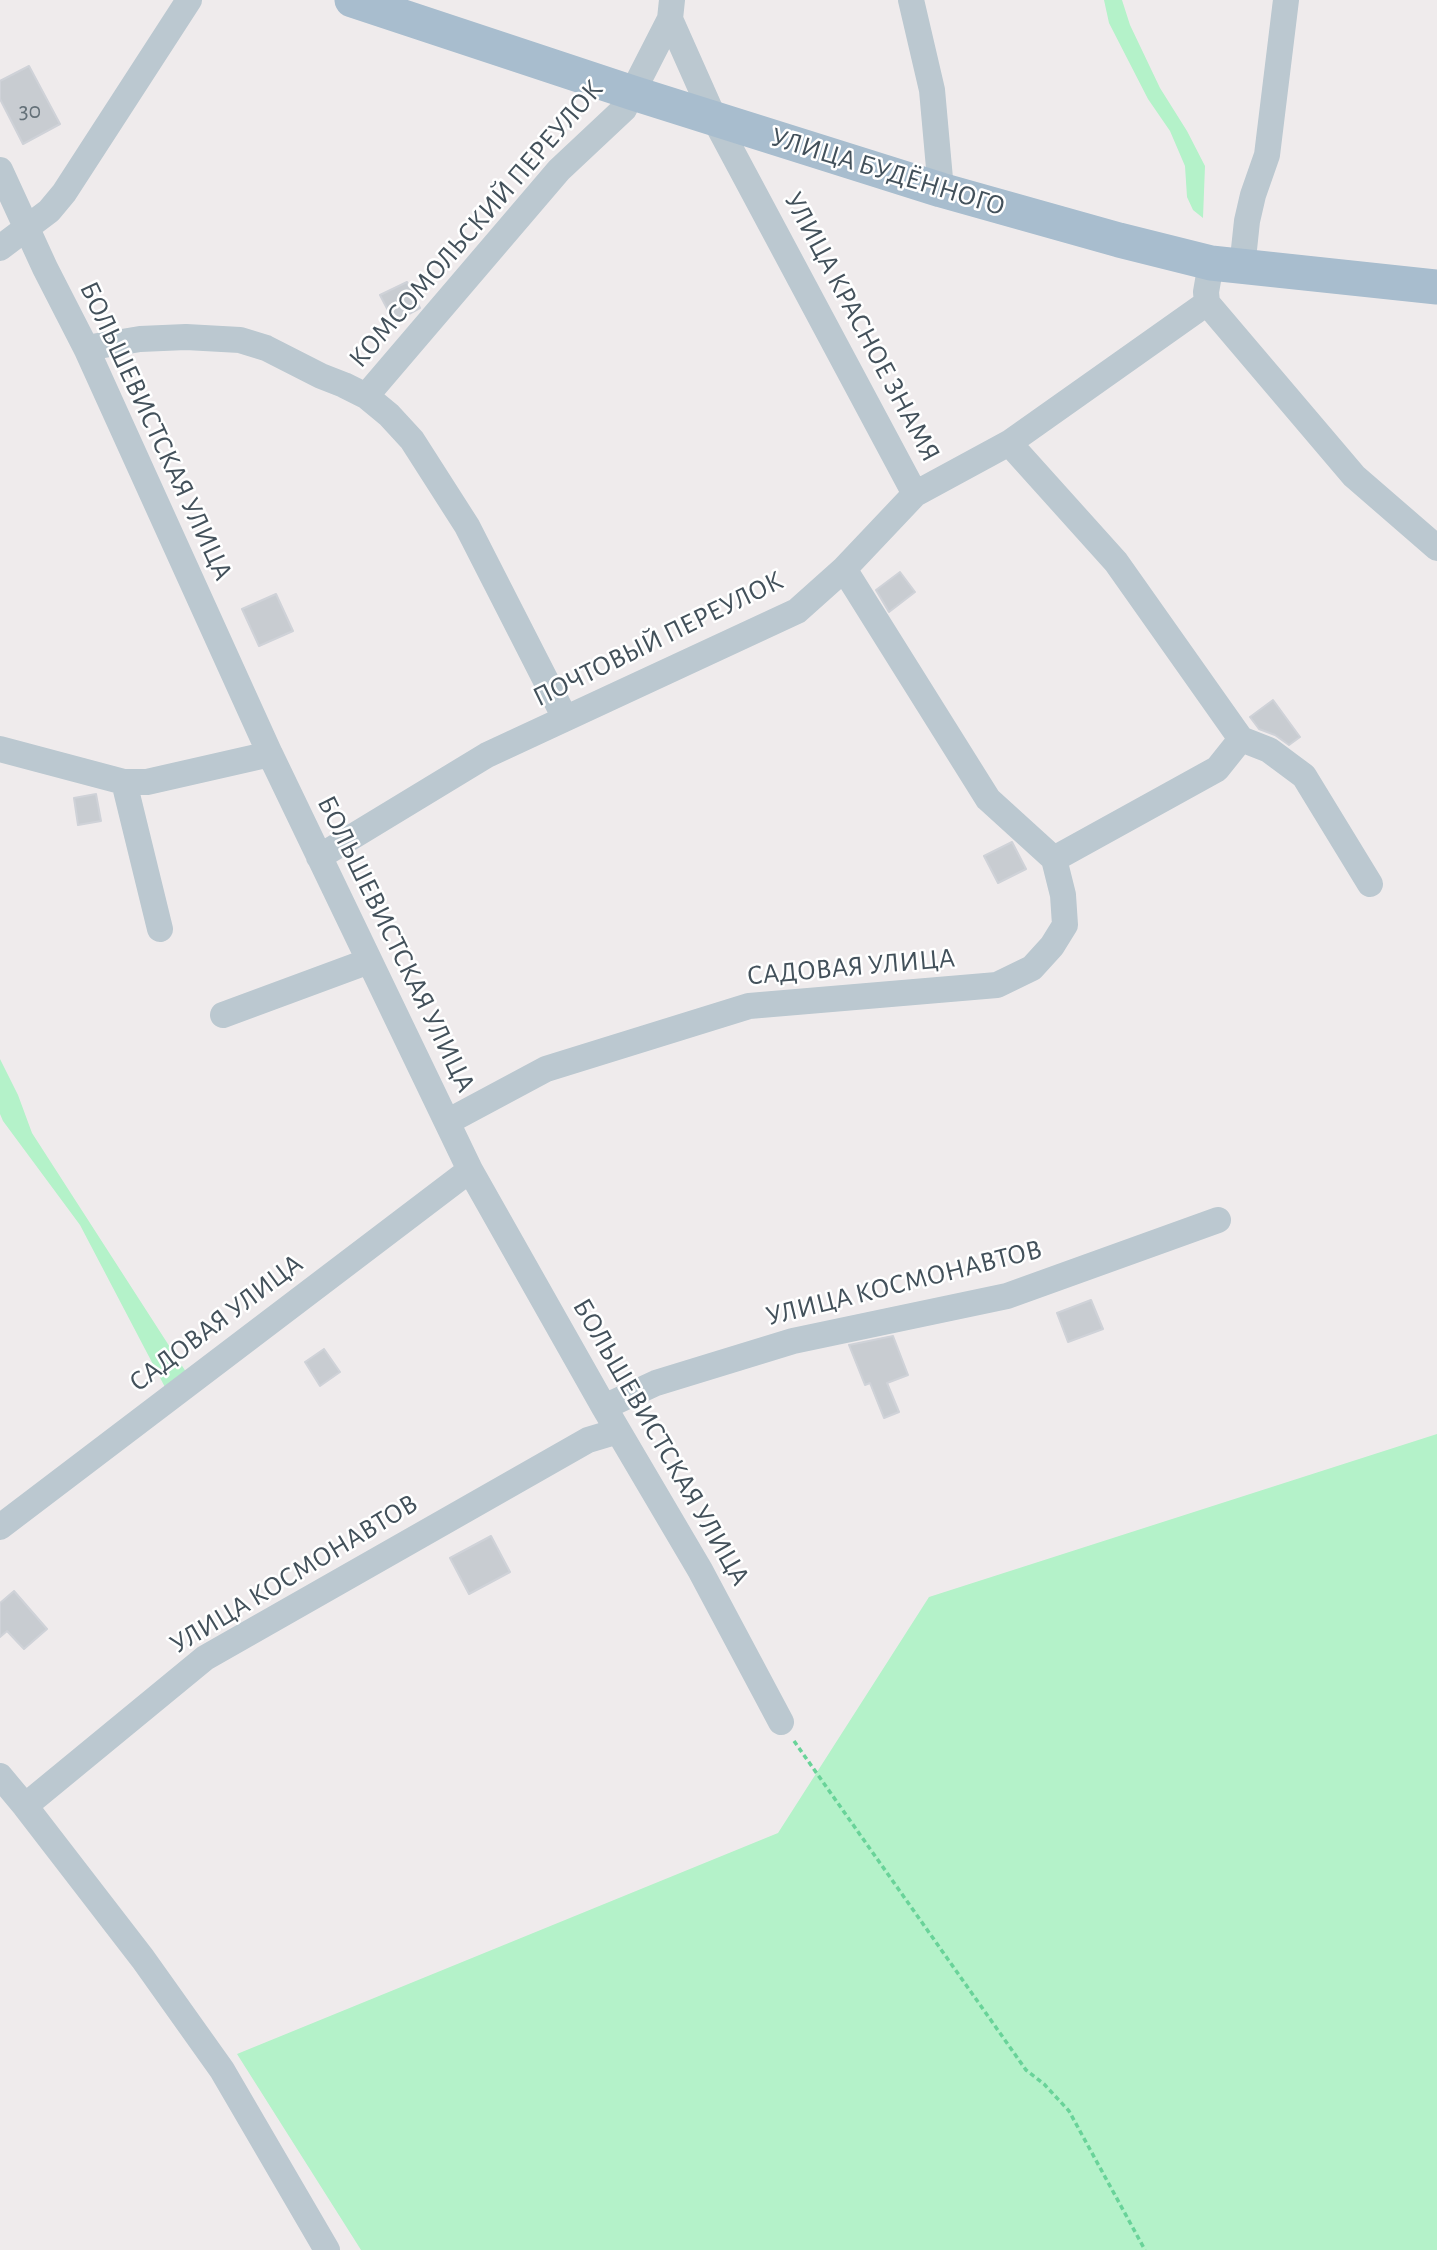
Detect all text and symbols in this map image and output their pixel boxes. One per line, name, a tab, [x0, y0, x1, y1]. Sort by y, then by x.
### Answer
street label: КОМСОМОЛЬСКИЙ ПЕРЕУЛОК	[342, 73, 610, 375]
house number: 30	[19, 97, 41, 125]
street label: УЛИЦА БУДЁННОГО	[767, 120, 1009, 224]
street label: УЛИЦА КРАСНОЕ ЗНАМЯ	[777, 186, 947, 468]
street label: БОЛЬШЕВИСТСКАЯ УЛИЦА	[72, 276, 240, 586]
street label: ПОЧТОВЫЙ ПЕРЕУЛОК	[527, 564, 789, 714]
street label: БОЛЬШЕВИСТСКАЯ УЛИЦА	[309, 790, 483, 1098]
street label: САДОВАЯ УЛИЦА	[746, 941, 956, 993]
street label: УЛИЦА КОСМОНАВТОВ	[763, 1232, 1045, 1334]
street label: САДОВАЯ УЛИЦА	[123, 1247, 309, 1399]
street label: БОЛЬШЕВИСТСКАЯ УЛИЦА	[565, 1292, 757, 1592]
street label: УЛИЦА КОСМОНАВТОВ	[164, 1487, 424, 1661]

